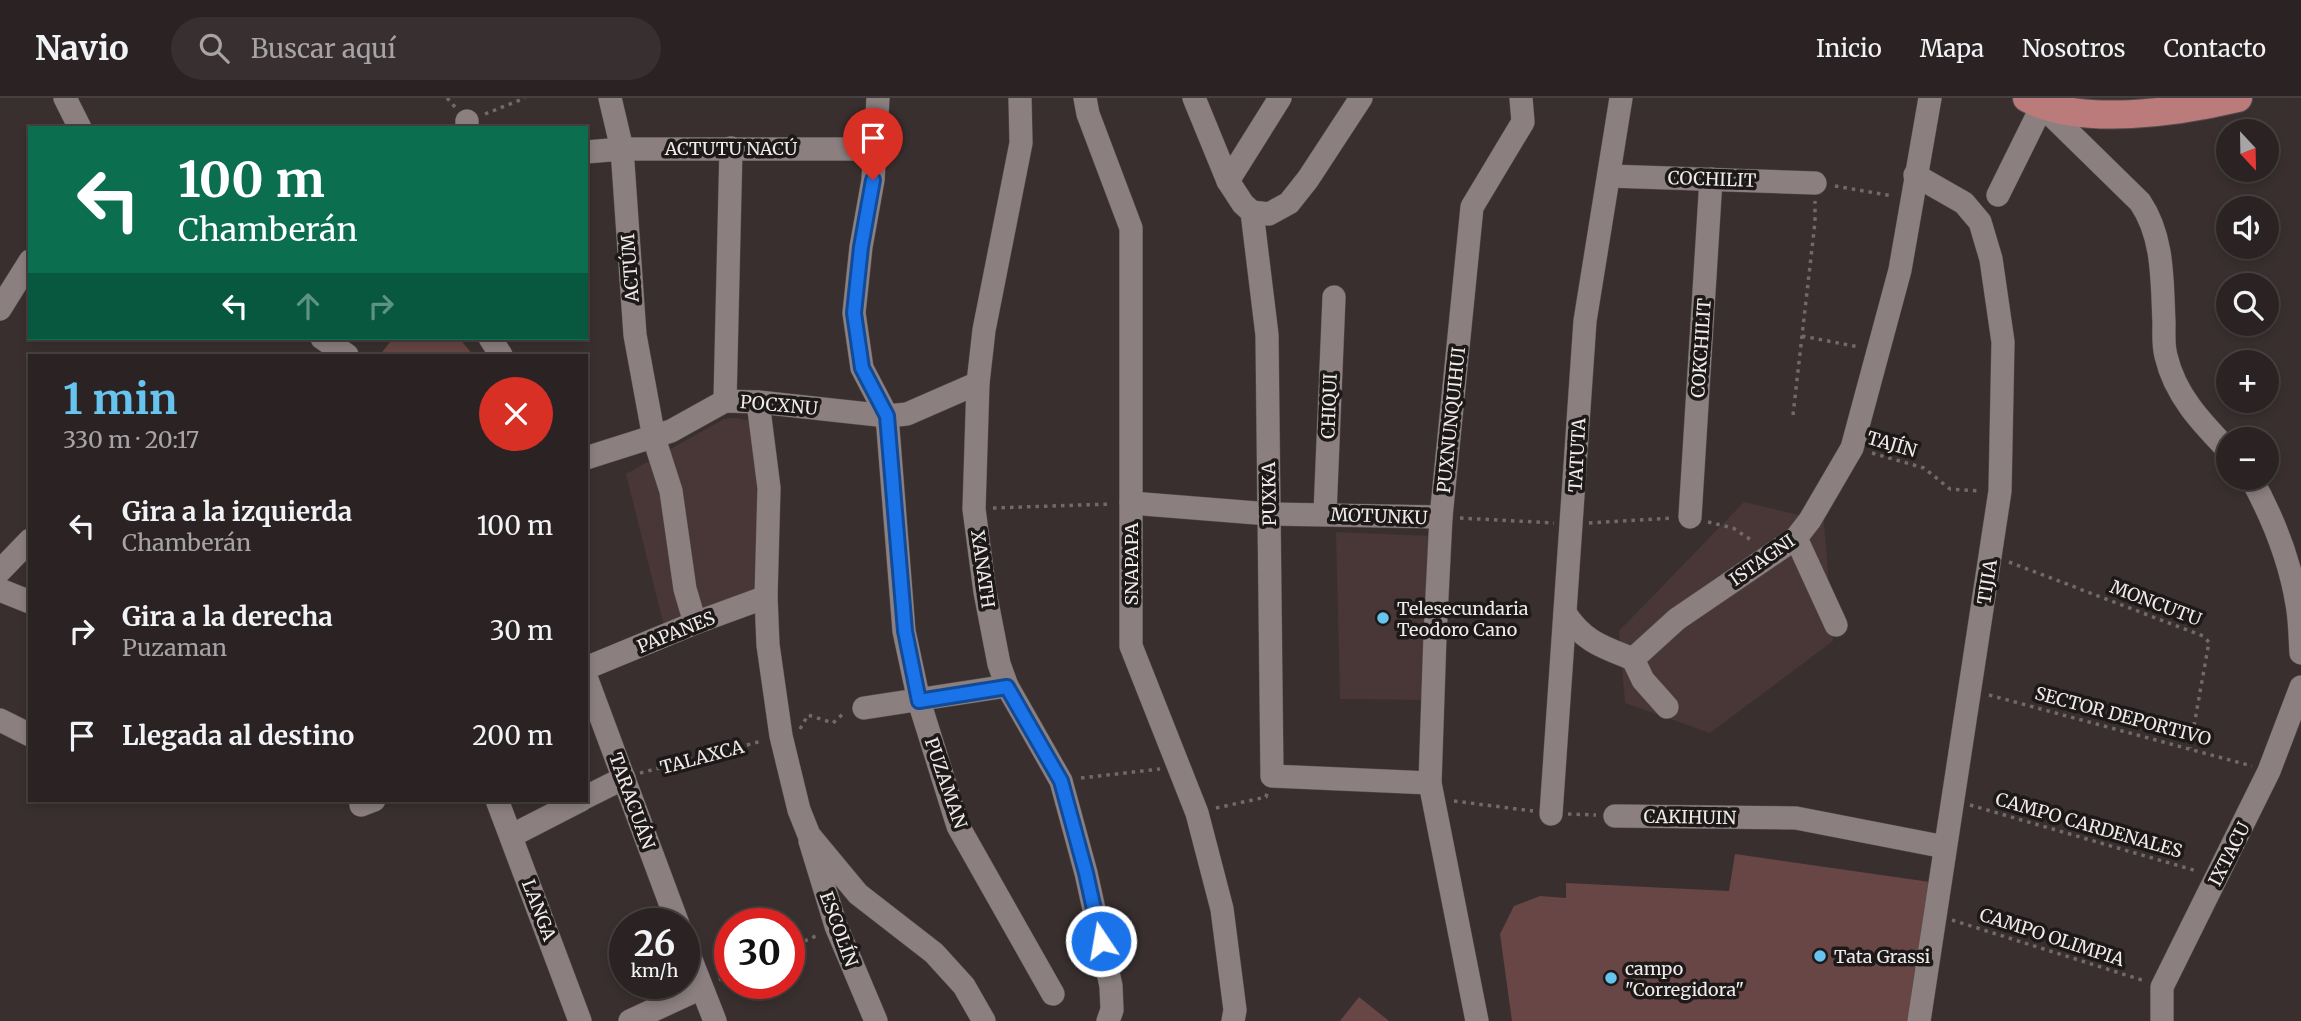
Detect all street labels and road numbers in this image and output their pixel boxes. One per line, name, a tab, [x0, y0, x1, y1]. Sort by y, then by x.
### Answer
street label: ACTUTU NACÚ	[664, 137, 798, 160]
street label: COCHILIT	[1667, 166, 1757, 192]
street label: ACTÚM	[616, 233, 644, 304]
street label: COKCHILIT	[1686, 297, 1716, 399]
street label: PUXNUNQUIHUI	[1432, 346, 1470, 494]
street label: CHIQUI	[1316, 373, 1342, 439]
street label: POCXNU	[739, 390, 820, 420]
street label: TATUTA	[1564, 417, 1590, 493]
street label: TAJÍN	[1864, 426, 1920, 462]
street label: PUXKA	[1257, 461, 1281, 526]
street label: MOTUNKU	[1330, 503, 1429, 529]
street label: SNAPAPA	[1120, 522, 1143, 605]
street label: XANATH	[966, 528, 1000, 610]
street label: ISTAGNI	[1725, 529, 1799, 591]
street label: TIJIA	[1972, 558, 2002, 606]
street label: MONCUTU	[2107, 575, 2206, 631]
street label: PAPANES	[634, 606, 719, 658]
street label: SECTOR DEPORTIVO	[2032, 681, 2214, 751]
street label: PUZAMAN	[920, 734, 972, 832]
street label: TALAXCA	[658, 735, 747, 779]
street label: TARACUÁN	[604, 750, 660, 852]
street label: CAMPO CARDENALES	[1993, 787, 2185, 863]
street label: CAKIHUIN	[1643, 805, 1737, 829]
street label: IXTACU	[2203, 818, 2255, 890]
street label: LANGA	[517, 876, 561, 944]
street label: ESCOLÍN	[815, 888, 863, 970]
street label: CAMPO OLIMPIA	[1977, 903, 2128, 971]

